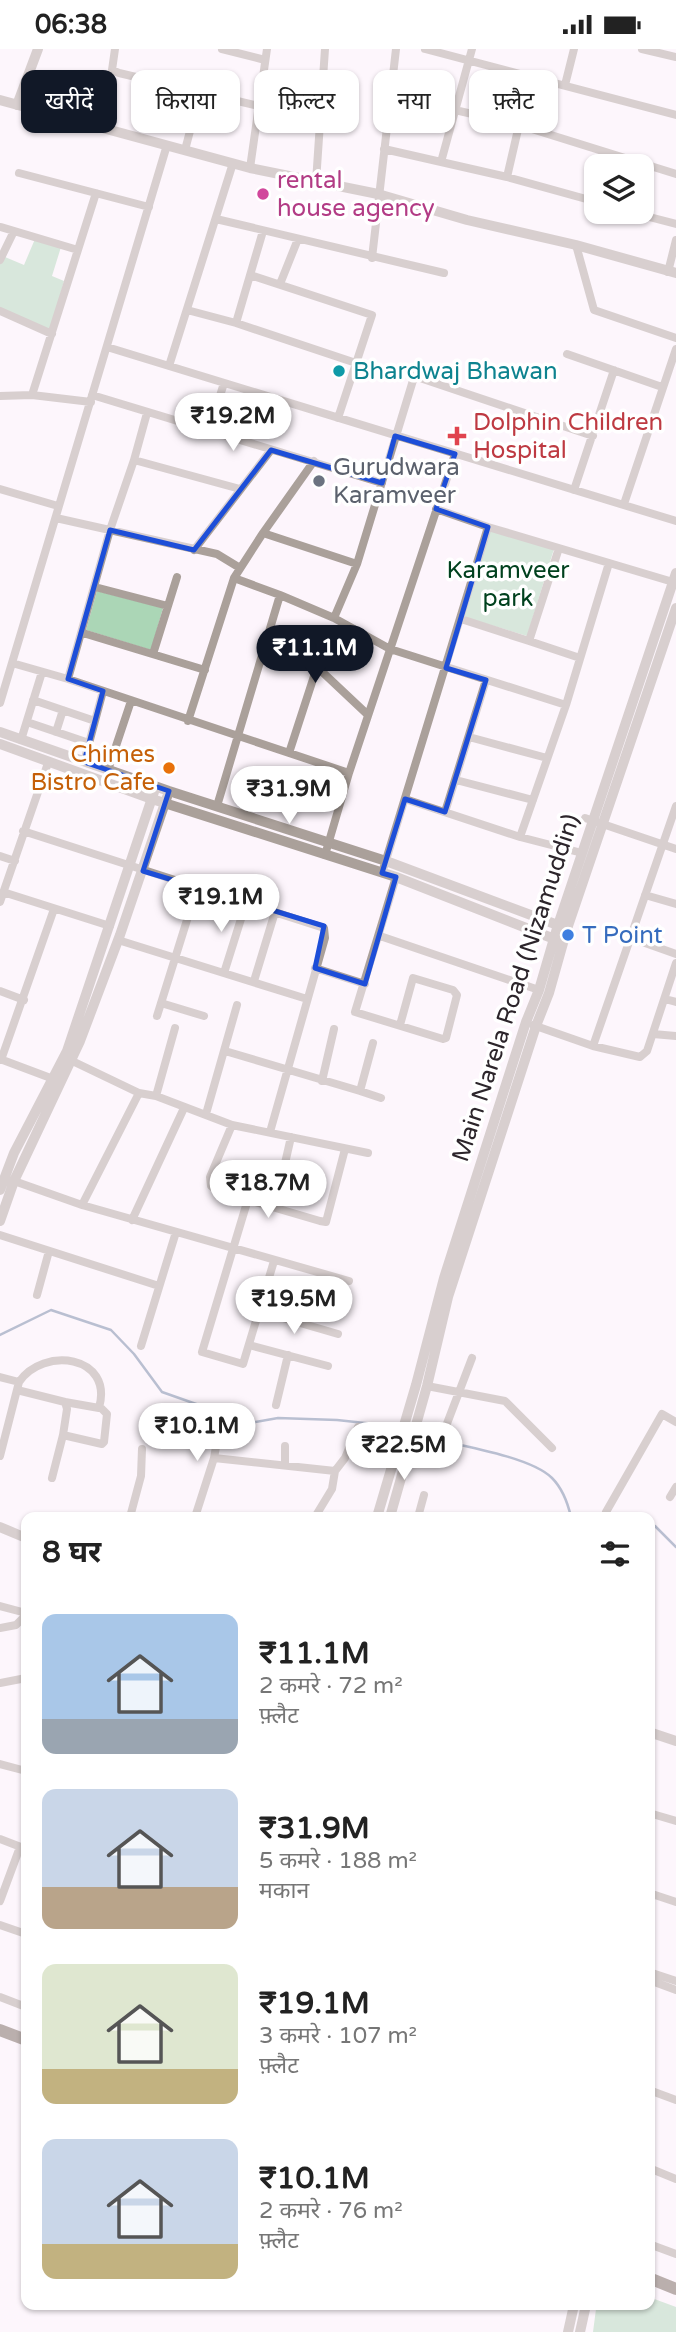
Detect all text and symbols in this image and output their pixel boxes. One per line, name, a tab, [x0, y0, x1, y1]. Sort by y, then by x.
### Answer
text: 06:38	[35, 9, 107, 40]
chip: खरीदें	[21, 70, 117, 133]
chip: किराया	[131, 70, 240, 133]
chip: फ़िल्टर	[254, 70, 359, 133]
chip: नया	[373, 70, 455, 133]
chip: फ़्लैट	[469, 70, 558, 133]
map controls	[584, 154, 654, 224]
button: layers	[584, 154, 654, 224]
place label: rental house agency	[277, 166, 435, 223]
marker: rental house agency	[255, 186, 271, 202]
place label: Bhardwaj Bhawan	[353, 357, 558, 386]
marker: Bhardwaj Bhawan	[331, 363, 347, 379]
pin: ₹19.2M	[176, 393, 290, 453]
text: ₹19.2M	[191, 402, 276, 430]
place label: Dolphin Children Hospital	[473, 408, 663, 465]
marker: Dolphin Children Hospital	[447, 426, 467, 446]
place label: Gurudwara Karamveer	[333, 453, 460, 510]
marker: Gurudwara Karamveer	[311, 473, 327, 489]
park label: Karamveer park	[447, 556, 570, 613]
pin: ₹11.1M	[258, 625, 372, 685]
text: ₹11.1M	[273, 634, 358, 662]
place label: Chimes Bistro Cafe	[30, 740, 155, 797]
marker: Chimes Bistro Cafe	[161, 760, 177, 776]
pin: ₹31.9M	[232, 767, 346, 826]
text: ₹31.9M	[247, 775, 332, 803]
street label: Main Narela Road (Nizamuddin)	[446, 811, 586, 1165]
pin: ₹19.1M	[164, 875, 278, 934]
text: ₹19.1M	[179, 883, 264, 911]
place label: T Point	[582, 921, 663, 950]
marker: T Point	[560, 927, 576, 943]
pin: ₹18.7M	[211, 1161, 325, 1220]
text: ₹18.7M	[226, 1169, 310, 1197]
pin: ₹19.5M	[237, 1277, 351, 1336]
text: ₹19.5M	[252, 1285, 337, 1313]
pin: ₹10.1M	[140, 1403, 254, 1463]
text: ₹10.1M	[155, 1412, 240, 1440]
pin: ₹22.5M	[347, 1423, 461, 1482]
text: ₹22.5M	[362, 1431, 447, 1459]
text: 8 घर	[42, 1534, 101, 1571]
icon: filters	[596, 1535, 634, 1573]
text: ₹11.1M	[259, 1635, 370, 1672]
icon: home	[98, 1642, 182, 1726]
text: 2 कमरे · 72 m²	[259, 1672, 403, 1700]
text: फ़्लैट	[259, 1702, 299, 1730]
text: ₹31.9M	[259, 1810, 370, 1847]
icon: home	[98, 1817, 182, 1901]
text: 5 कमरे · 188 m²	[259, 1847, 417, 1875]
text: मकान	[259, 1877, 309, 1905]
text: ₹19.1M	[259, 1985, 370, 2022]
icon: home	[98, 1992, 182, 2076]
text: 3 कमरे · 107 m²	[259, 2022, 417, 2050]
text: फ़्लैट	[259, 2052, 299, 2080]
text: ₹10.1M	[259, 2160, 370, 2197]
icon: home	[98, 2167, 182, 2251]
text: 2 कमरे · 76 m²	[259, 2197, 403, 2225]
text: फ़्लैट	[259, 2227, 299, 2255]

